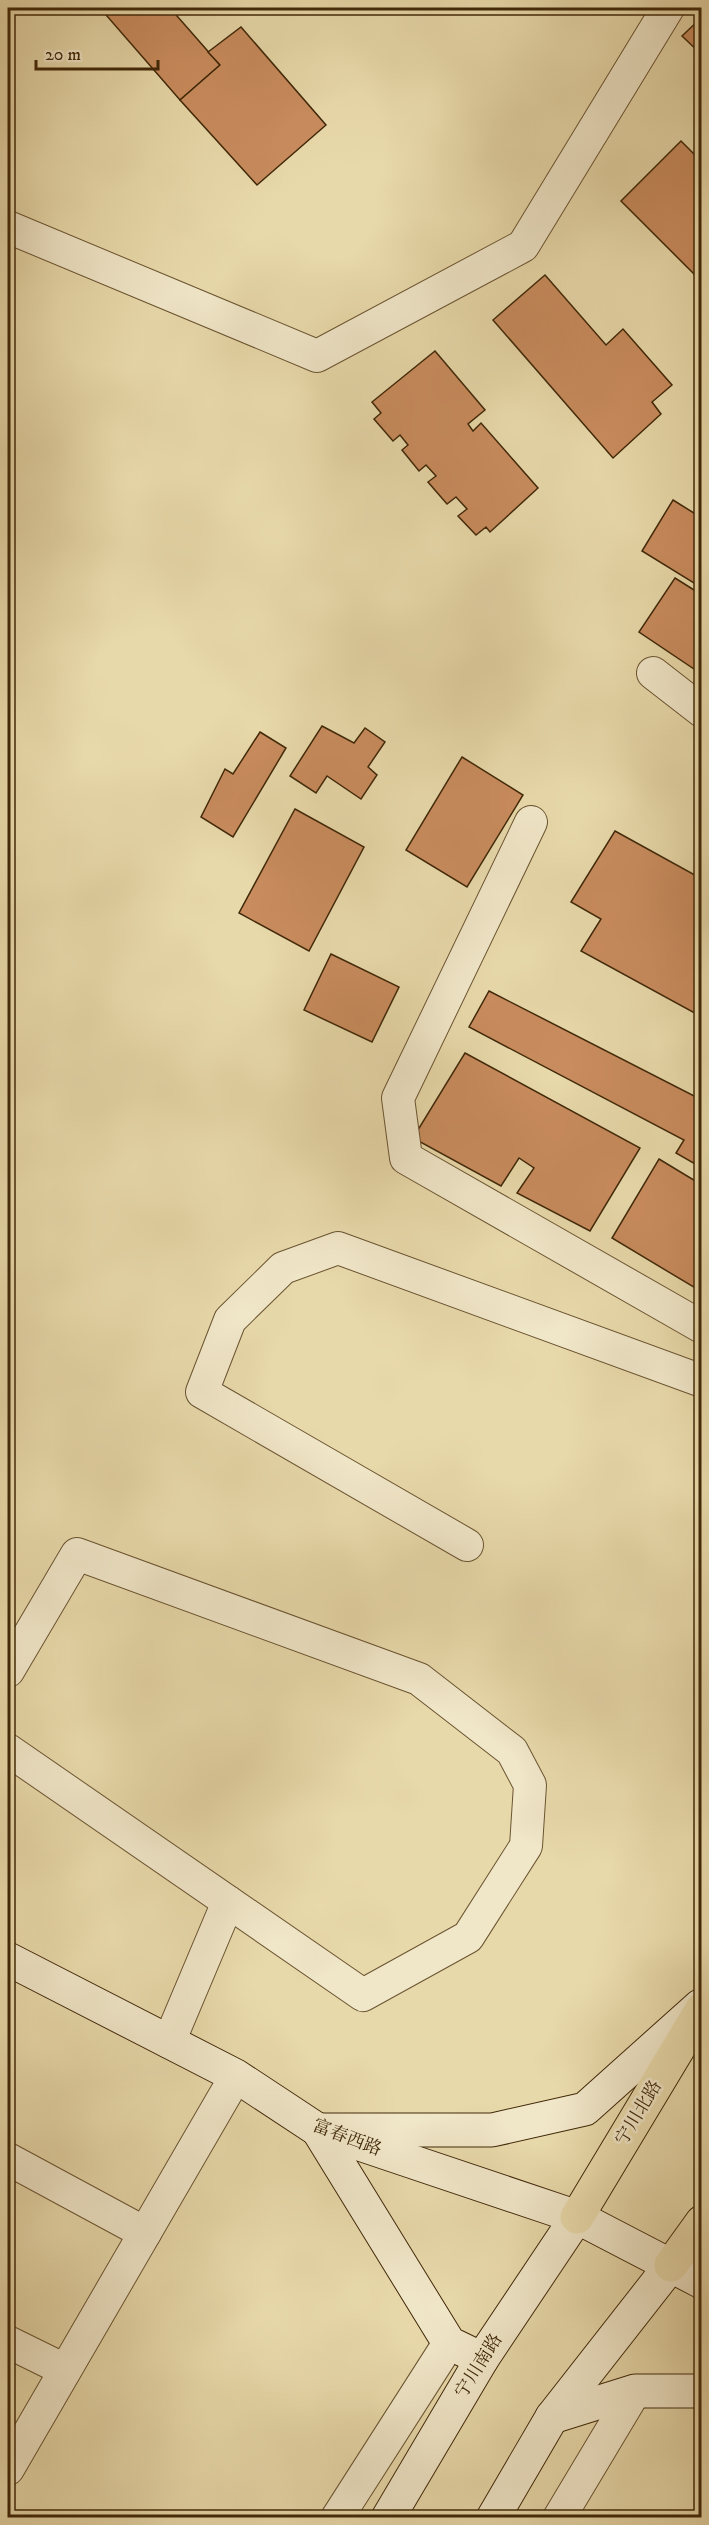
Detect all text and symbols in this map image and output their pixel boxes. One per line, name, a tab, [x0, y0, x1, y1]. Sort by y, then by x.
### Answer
scale bar	[36, 33, 158, 71]
text: 20 m	[45, 44, 81, 66]
street label: 宁川北路	[611, 2076, 667, 2150]
street label: 富春西路	[309, 2115, 385, 2161]
street label: 宁川南路	[451, 2330, 507, 2402]

